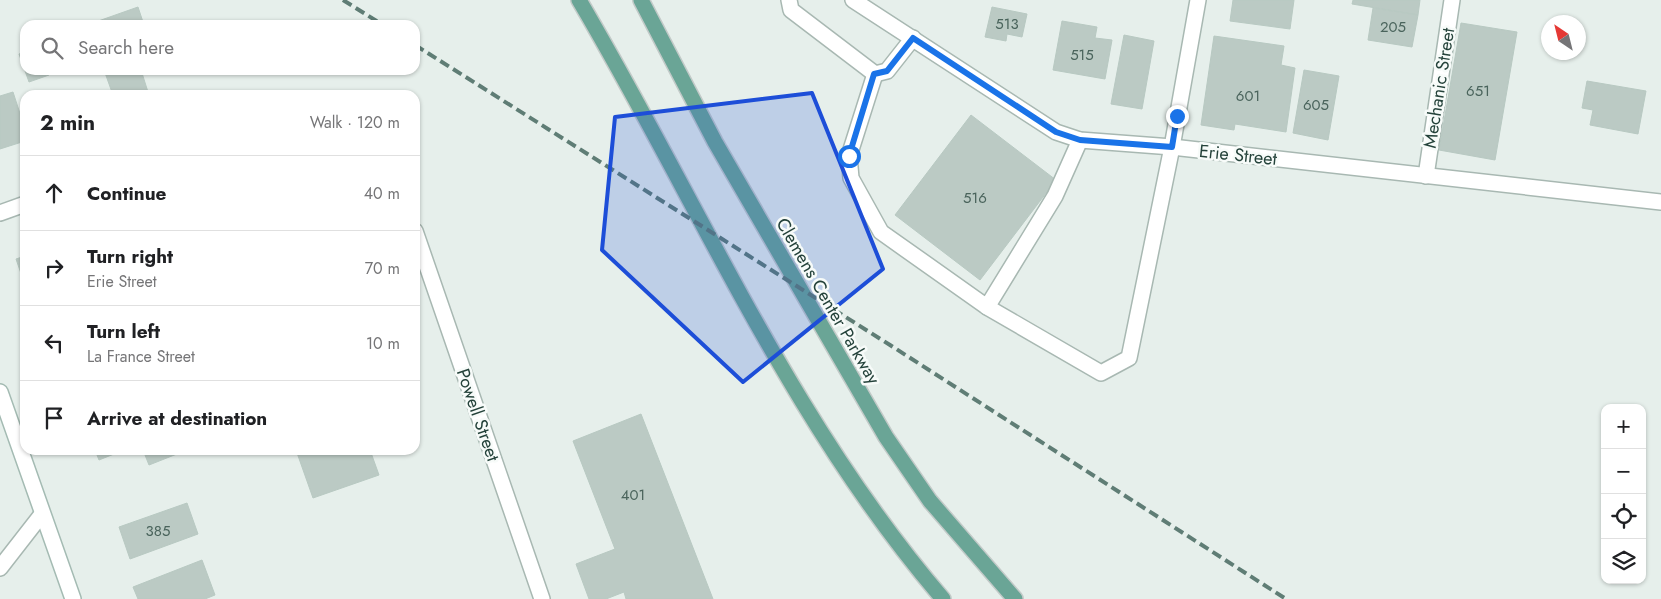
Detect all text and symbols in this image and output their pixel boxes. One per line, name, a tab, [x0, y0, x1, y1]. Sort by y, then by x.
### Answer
house number: 513	[995, 13, 1019, 35]
north arrow	[1541, 15, 1586, 60]
house number: 205	[1380, 16, 1406, 38]
search box	[20, 20, 420, 75]
street label: Mechanic Street	[1417, 25, 1461, 150]
icon: search	[38, 34, 66, 62]
text: Search here	[78, 34, 174, 61]
house number: 515	[1070, 44, 1094, 66]
house number: 651	[1466, 80, 1490, 102]
house number: 601	[1236, 85, 1260, 107]
house number: 605	[1303, 94, 1329, 116]
route end	[1166, 105, 1189, 128]
text: 2 min	[40, 108, 95, 138]
text: Walk · 120 m	[310, 111, 400, 134]
street label: Erie Street	[1198, 138, 1279, 172]
route start	[838, 145, 861, 168]
icon: ahead	[40, 179, 68, 207]
text: Continue	[87, 180, 166, 207]
text: 40 m	[364, 182, 400, 205]
house number: 516	[963, 187, 987, 209]
street label: Clemens Center Parkway	[770, 213, 886, 389]
text: Turn right	[87, 243, 173, 270]
icon: right	[40, 254, 68, 282]
text: 70 m	[365, 257, 400, 280]
text: Erie Street	[87, 270, 157, 293]
text: Turn left	[87, 318, 160, 345]
icon: left	[40, 329, 68, 357]
text: 10 m	[366, 332, 400, 355]
text: La France Street	[87, 345, 195, 368]
street label: Powell Street	[450, 365, 506, 466]
icon: arrive	[40, 404, 68, 432]
map controls	[1601, 404, 1646, 584]
button: +	[1601, 404, 1646, 449]
text: Arrive at destination	[87, 405, 267, 432]
button: −	[1601, 449, 1646, 494]
house number: 401	[621, 484, 645, 506]
button: locate	[1601, 494, 1646, 539]
house number: 385	[146, 520, 170, 542]
button: layers	[1601, 539, 1646, 584]

